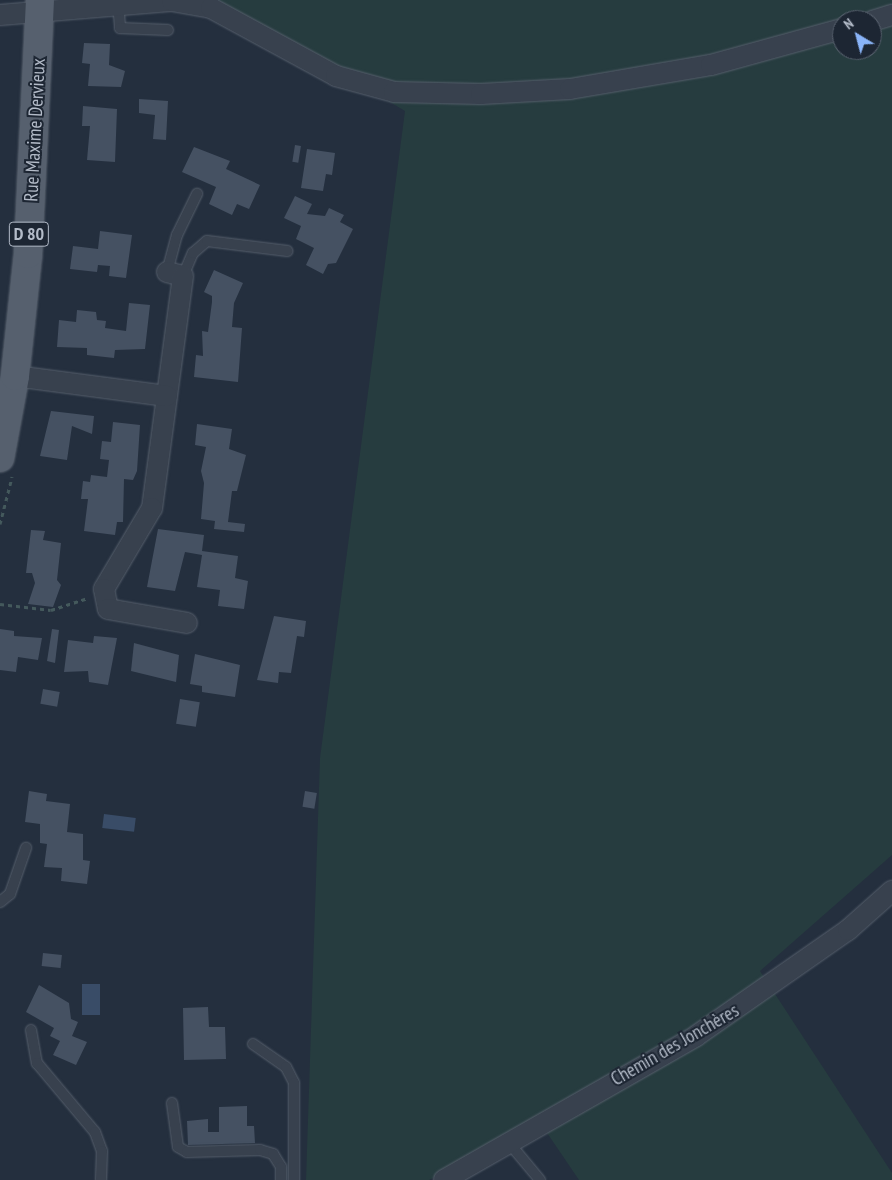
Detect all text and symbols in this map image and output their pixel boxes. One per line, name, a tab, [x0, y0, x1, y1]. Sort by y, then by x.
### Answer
north arrow	[832, 10, 882, 60]
text: N	[840, 14, 857, 33]
street label: Rue Maxime Dervieux	[20, 58, 50, 202]
road number: D 80	[8, 218, 50, 250]
street label: Chemin des Jonchères	[607, 999, 743, 1091]

